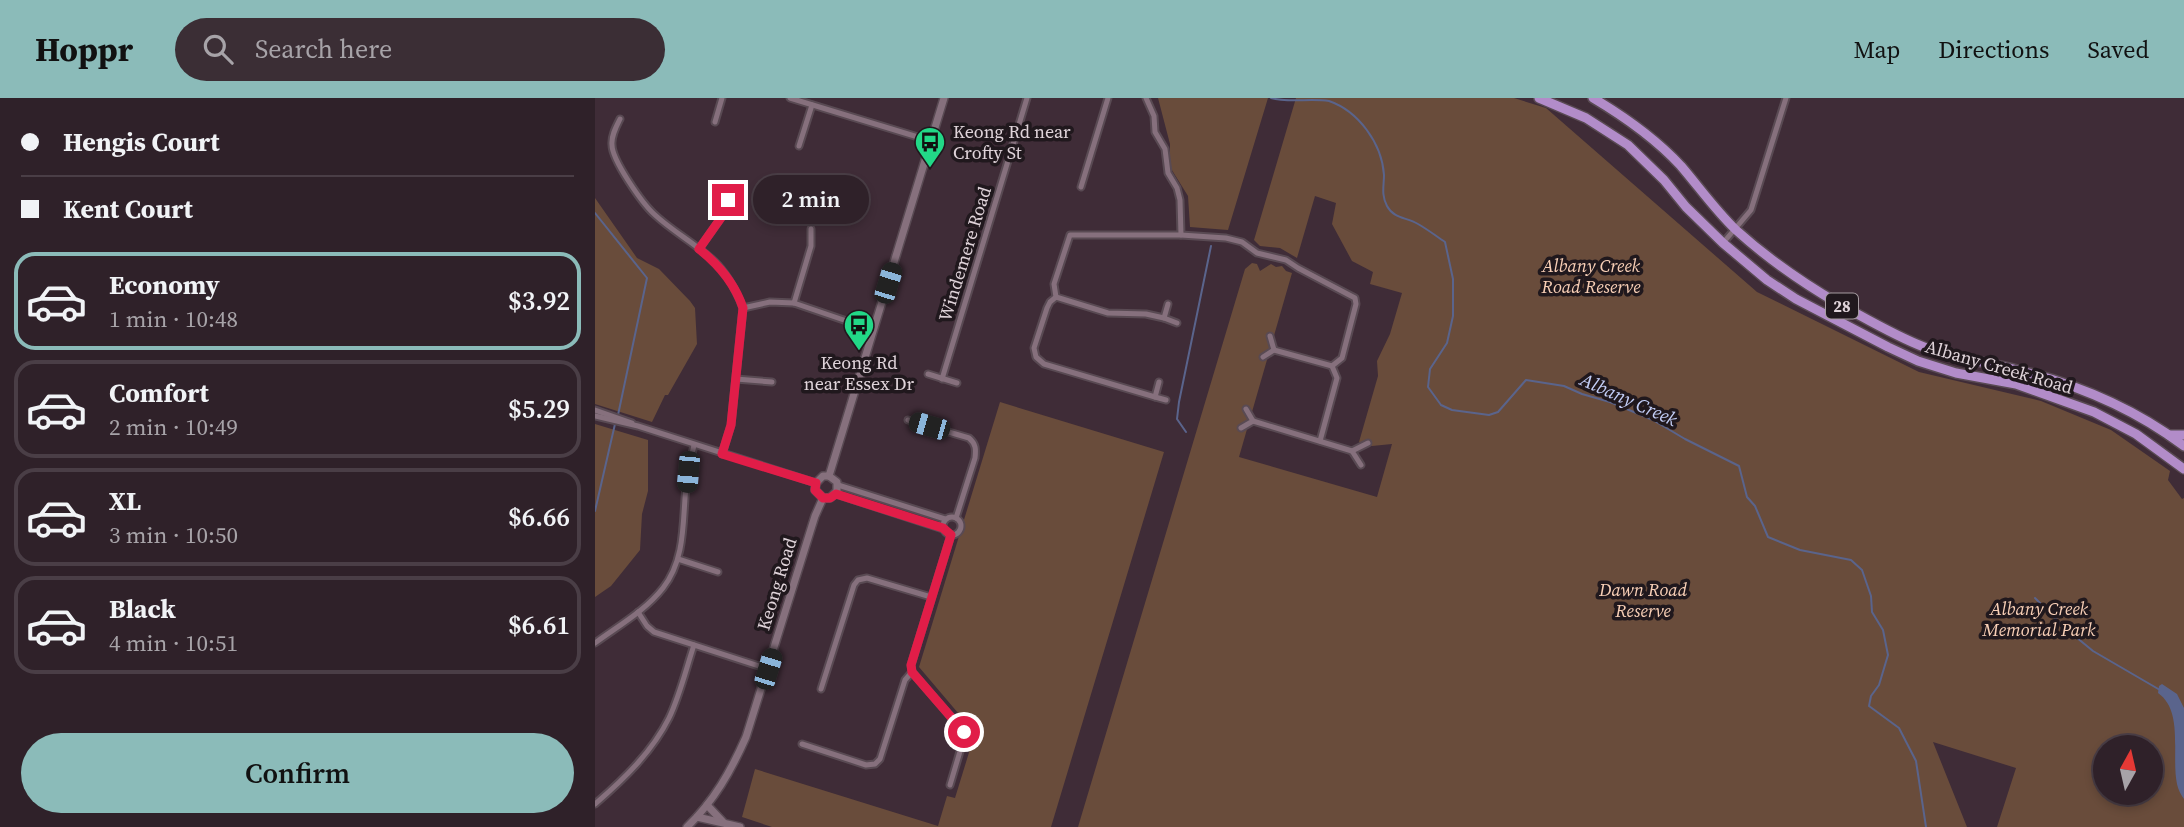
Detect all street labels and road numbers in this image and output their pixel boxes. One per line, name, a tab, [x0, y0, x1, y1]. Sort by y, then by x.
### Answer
street label: Windemere Road	[932, 183, 997, 324]
road number: 28	[1826, 294, 1858, 318]
street label: Albany Creek Road	[1922, 334, 2076, 400]
street label: Keong Road	[751, 534, 802, 633]

